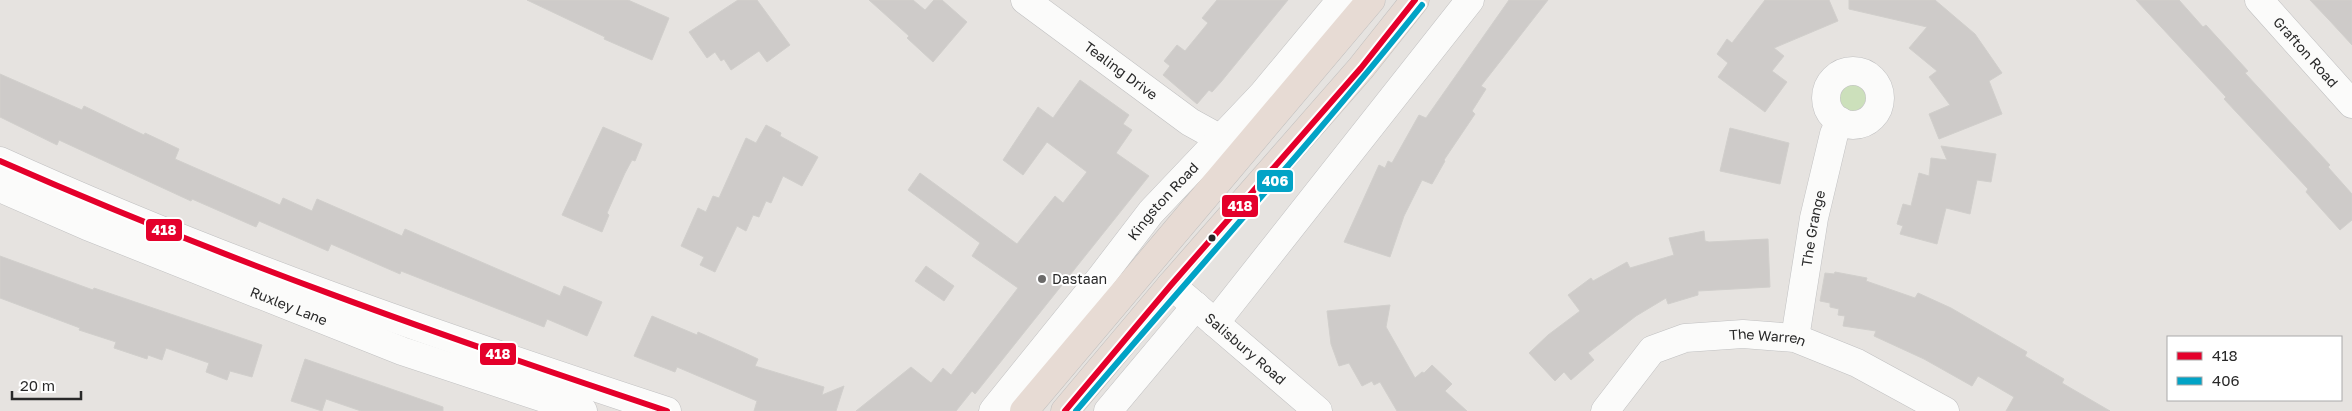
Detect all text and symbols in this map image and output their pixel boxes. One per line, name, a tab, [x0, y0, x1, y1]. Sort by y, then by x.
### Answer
street label: Grafton Road	[2270, 13, 2342, 91]
street label: Tealing Drive	[1081, 38, 1161, 103]
street label: Kingston Road	[1124, 159, 1202, 243]
line badge: 406	[1256, 169, 1294, 193]
text: 406	[1262, 172, 1288, 189]
street label: The Grange	[1797, 188, 1828, 268]
line badge: 418	[1221, 194, 1259, 218]
text: 418	[1228, 197, 1252, 214]
line badge: 418	[145, 218, 183, 242]
text: 418	[152, 221, 176, 238]
unlabelled marker	[1207, 233, 1217, 243]
place label: Dastaan	[1052, 270, 1107, 287]
marker: Dastaan	[1036, 273, 1048, 285]
street label: Ruxley Lane	[248, 283, 330, 329]
street label: Salisbury Road	[1202, 309, 1290, 388]
street label: The Warren	[1729, 325, 1809, 350]
legend	[2167, 336, 2342, 401]
line badge: 418	[479, 342, 517, 366]
text: 418	[486, 345, 510, 362]
text: 418	[2212, 346, 2238, 364]
scale bar	[12, 368, 81, 400]
text: 406	[2212, 371, 2240, 389]
text: 20 m	[20, 376, 55, 394]

